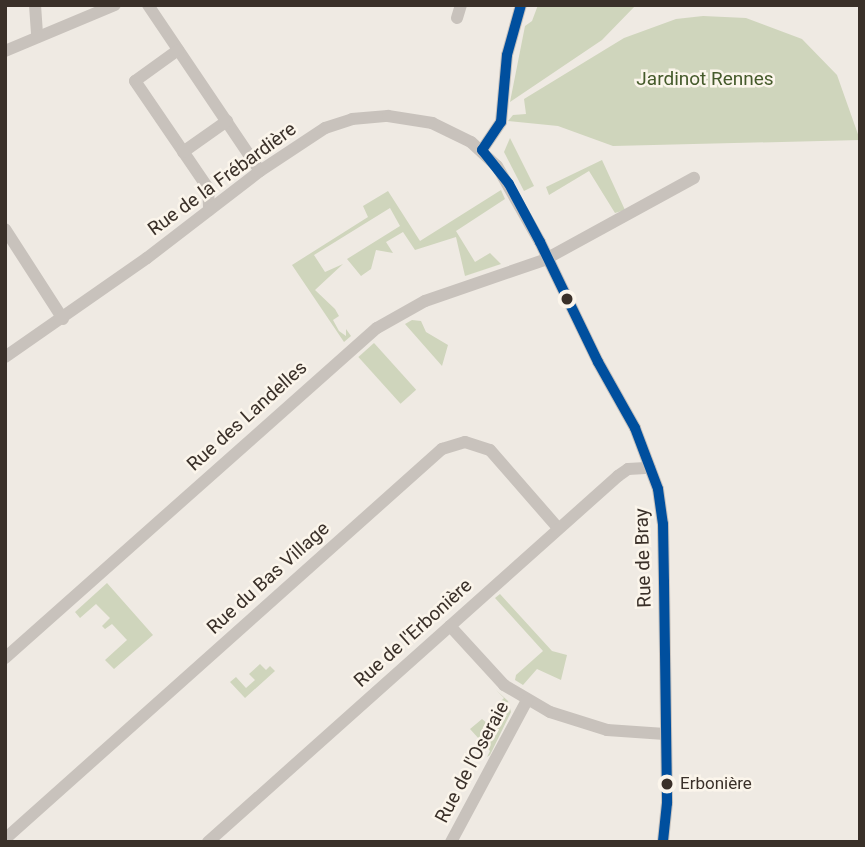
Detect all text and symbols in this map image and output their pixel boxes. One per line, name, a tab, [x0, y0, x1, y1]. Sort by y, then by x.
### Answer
park label: Jardinot Rennes	[636, 68, 774, 90]
street label: Rue de la Frébardière	[143, 118, 301, 240]
unlabelled marker	[560, 292, 574, 306]
street label: Rue des Landelles	[182, 356, 312, 476]
street label: Rue de Bray	[630, 508, 656, 608]
street label: Rue du Bas Village	[202, 517, 334, 639]
street label: Rue de l'Erbonière	[349, 574, 477, 692]
street label: Rue de l'Oseraie	[430, 697, 514, 827]
place label: Erbonière	[680, 774, 752, 794]
marker: Erbonière	[660, 777, 674, 791]

